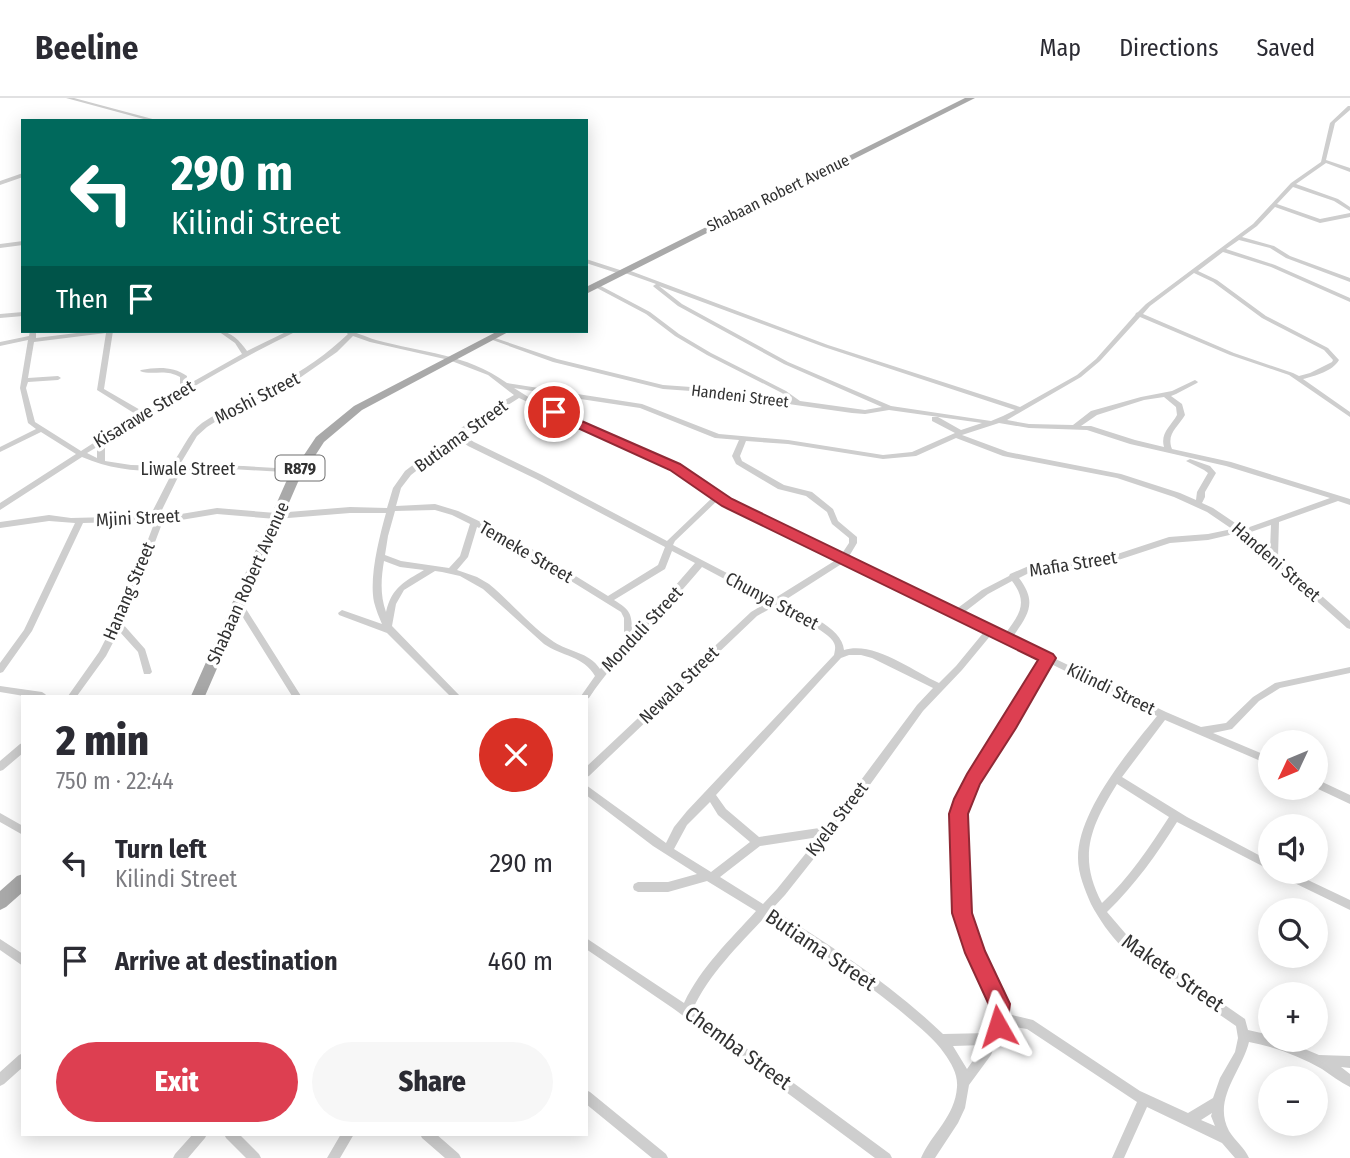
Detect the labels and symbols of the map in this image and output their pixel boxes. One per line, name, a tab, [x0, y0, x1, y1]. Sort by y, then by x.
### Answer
street label: Shabaan Robert Avenue	[704, 150, 853, 236]
street label: Moshi Street	[211, 367, 303, 429]
street label: Kisarawe Street	[89, 375, 199, 453]
street label: Handeni Street	[690, 381, 791, 411]
pin	[524, 382, 584, 442]
street label: Butiama Street	[410, 395, 512, 477]
road number: R879	[276, 456, 324, 480]
street label: Liwale Street	[141, 458, 235, 480]
street label: Shabaan Robert Avenue	[202, 498, 294, 668]
street label: Mjini Street	[95, 505, 181, 531]
street label: Temeke Street	[475, 516, 577, 588]
street label: Handeni Street	[1227, 518, 1325, 607]
street label: Hanang Street	[98, 539, 160, 643]
street label: Mafia Street	[1028, 546, 1118, 582]
street label: Chunya Street	[722, 567, 822, 635]
street label: Monduli Street	[597, 582, 687, 676]
street label: Newala Street	[635, 642, 723, 728]
street label: Kilindi Street	[1063, 658, 1159, 720]
north arrow	[1258, 730, 1328, 800]
street label: Kyela Street	[801, 777, 873, 861]
street label: Butiama Street	[761, 903, 881, 997]
street label: Makete Street	[1117, 928, 1229, 1018]
position arrow	[961, 989, 1035, 1063]
street label: Chemba Street	[679, 1000, 797, 1096]

